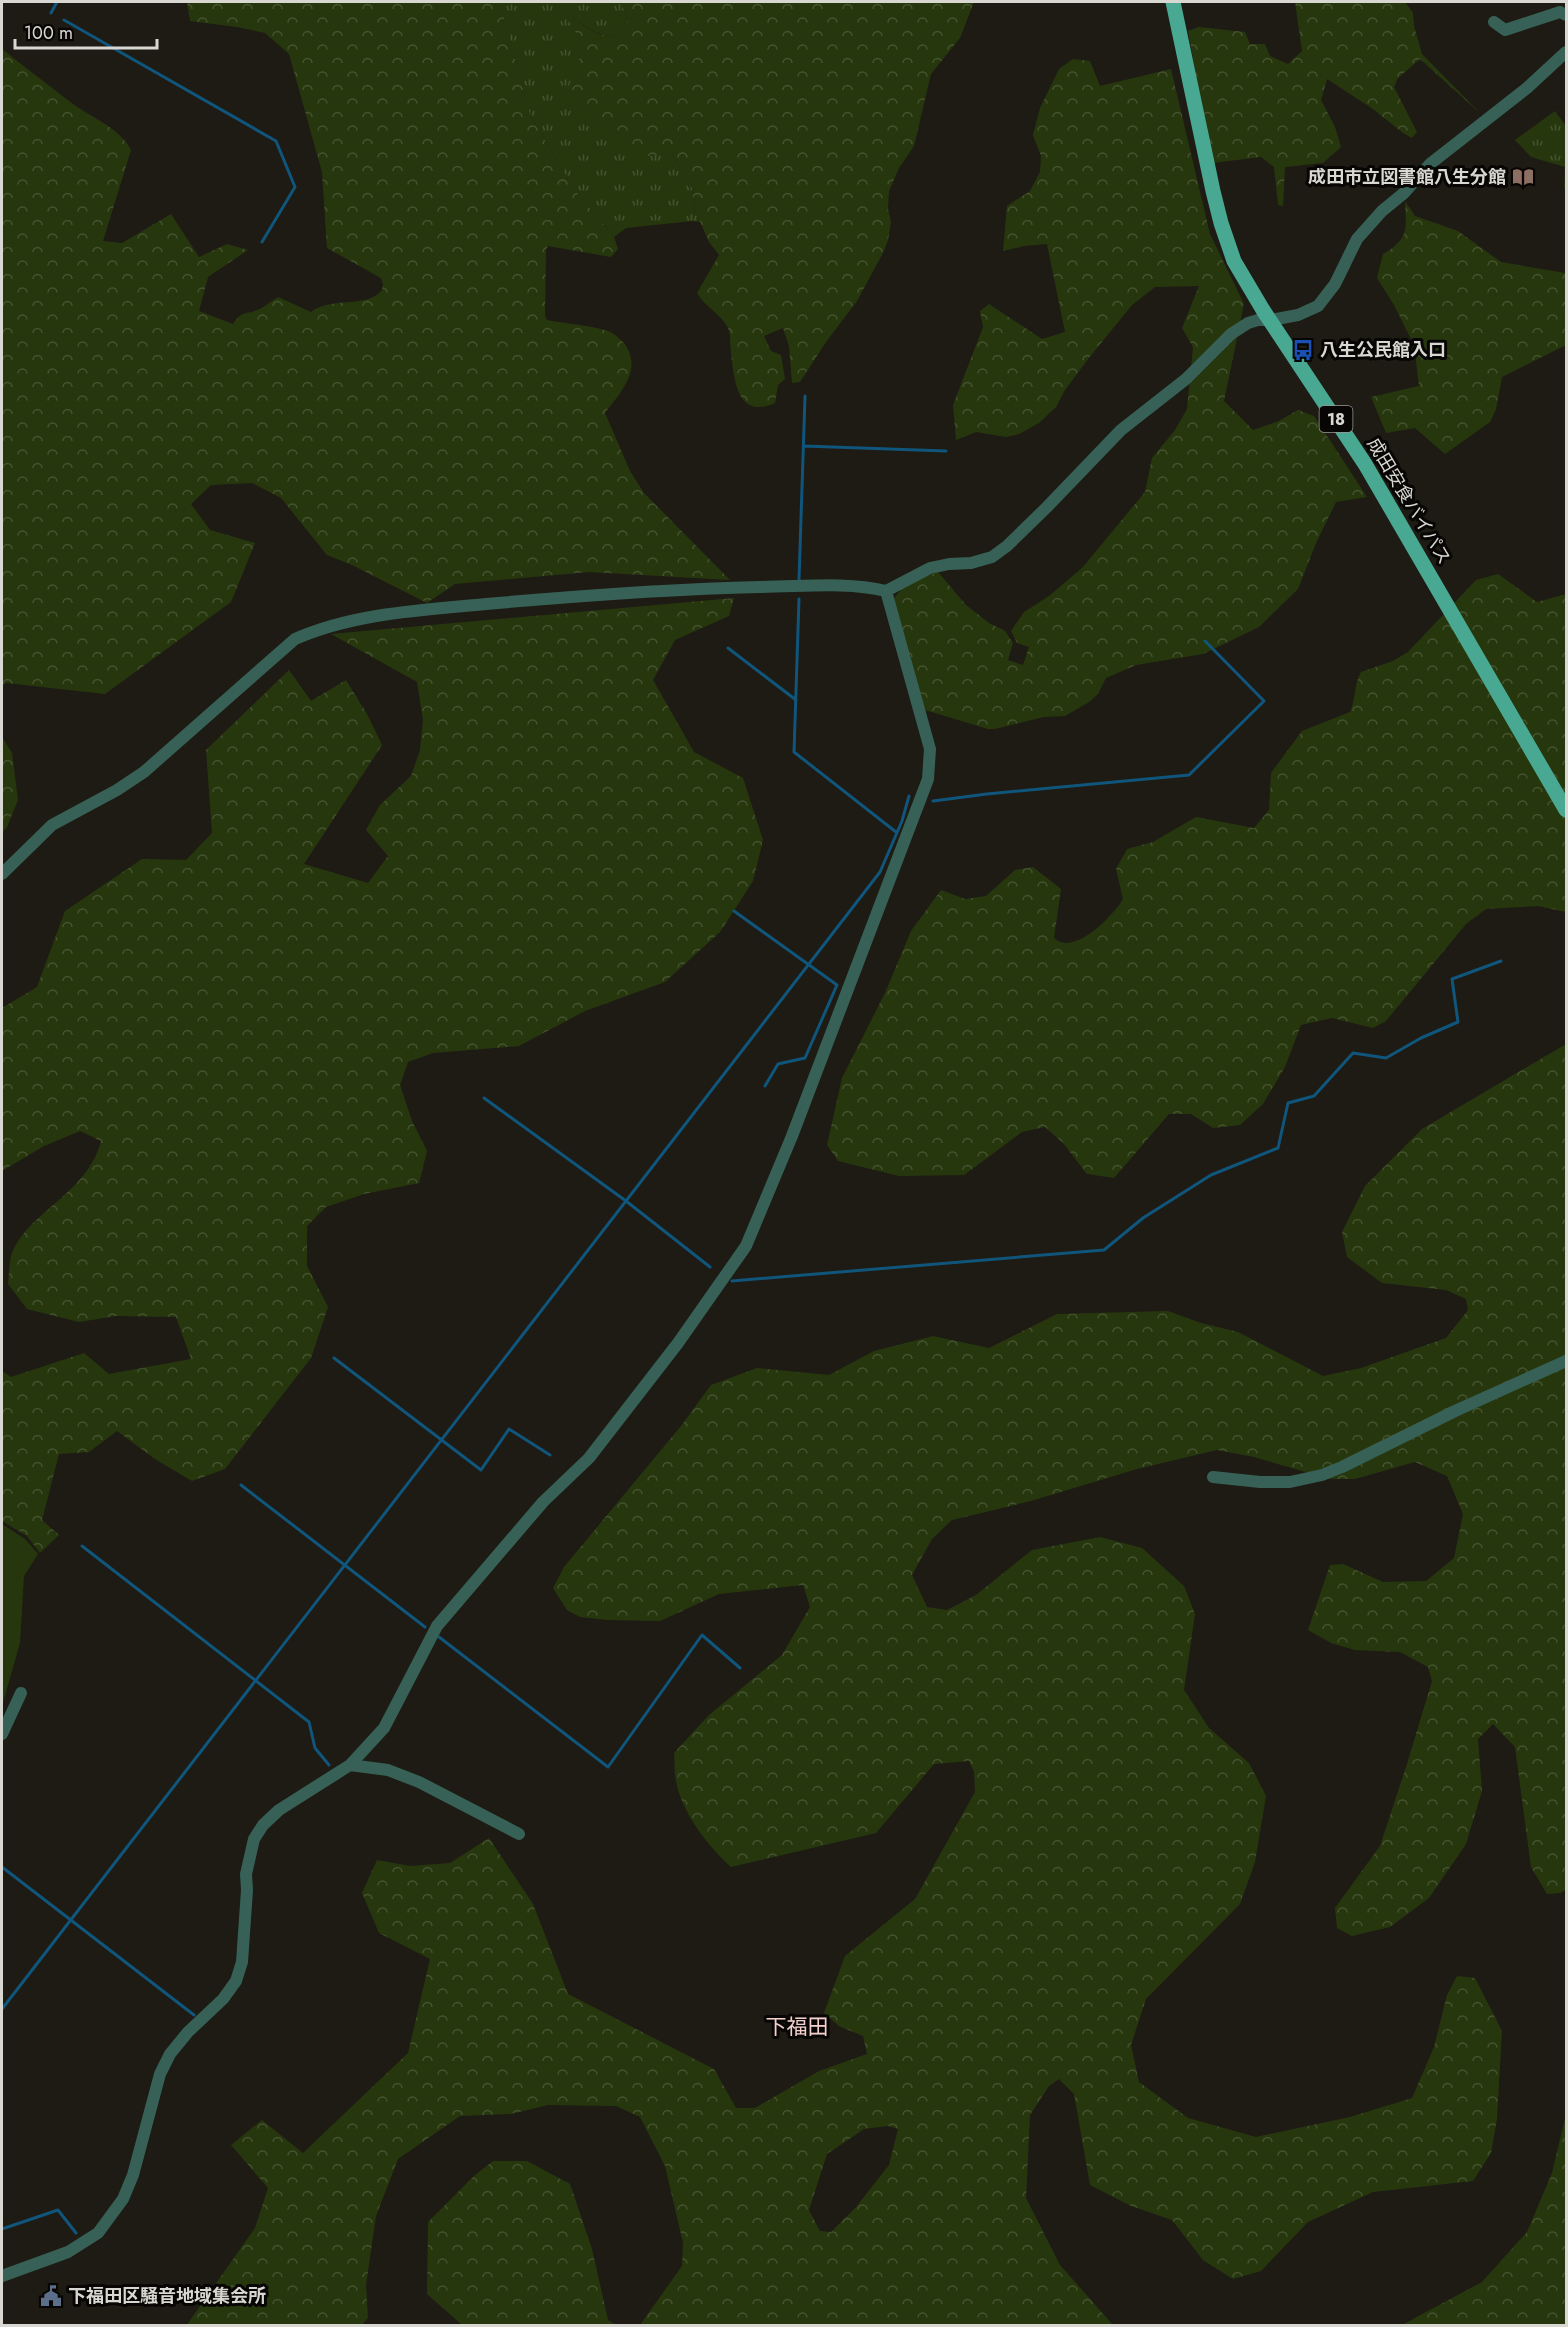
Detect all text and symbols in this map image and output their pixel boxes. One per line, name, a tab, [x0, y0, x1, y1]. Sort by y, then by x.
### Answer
scale bar	[15, 12, 158, 50]
text: 100 m	[24, 20, 73, 46]
place label: 成田市立図書館八生分館	[1308, 164, 1506, 190]
library icon: 成田市立図書館八生分館	[1511, 165, 1535, 189]
place label: 八生公民館入口	[1320, 337, 1446, 363]
bus stop icon: 八生公民館入口	[1291, 338, 1315, 362]
road number: 18	[1320, 406, 1352, 432]
street label: 成田安食バイパス	[1361, 433, 1457, 569]
district label: 下福田	[766, 2012, 829, 2042]
place label: 下福田区騒音地域集会所	[68, 2283, 266, 2309]
public building icon: 下福田区騒音地域集会所	[39, 2284, 63, 2308]

